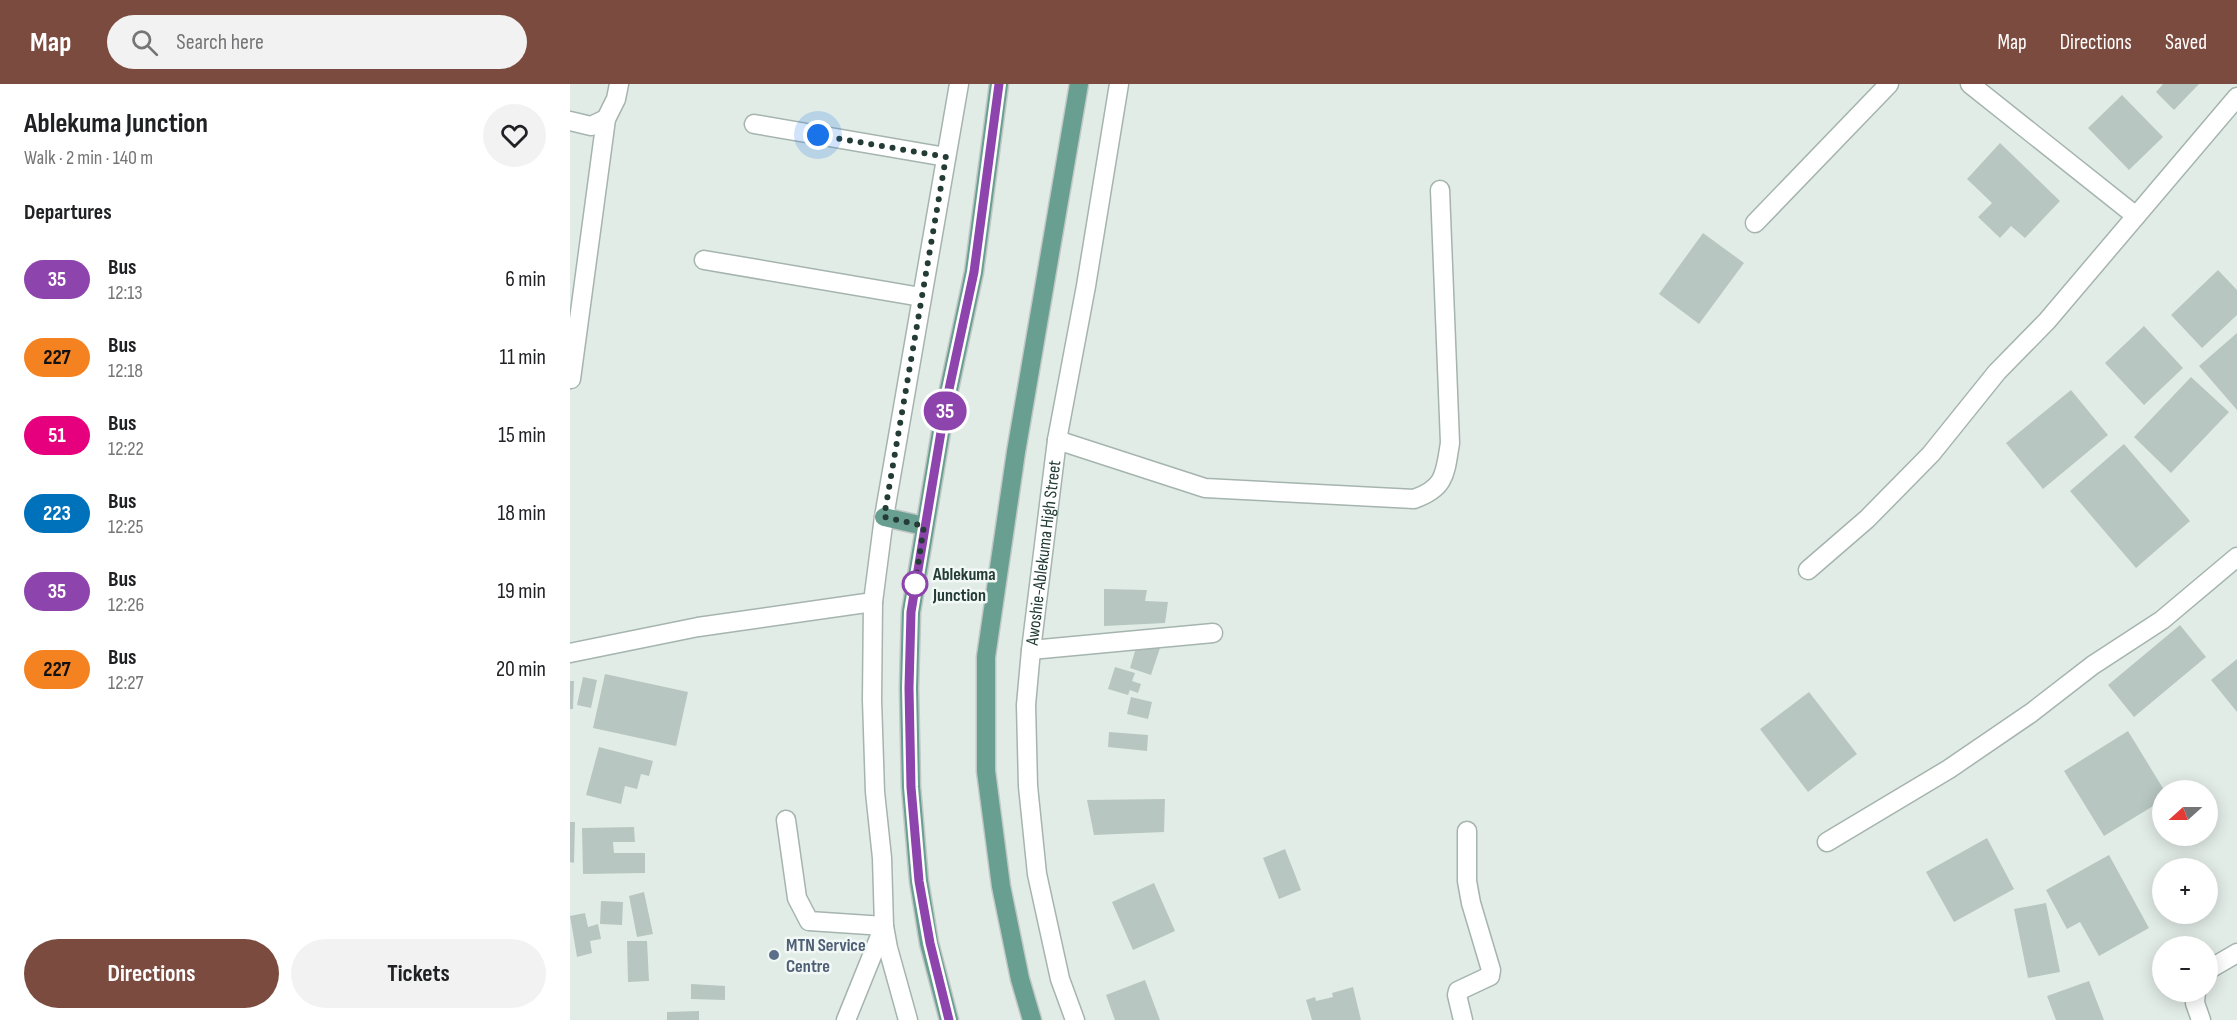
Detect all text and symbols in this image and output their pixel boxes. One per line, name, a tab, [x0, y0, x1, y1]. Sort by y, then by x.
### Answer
search box	[107, 15, 527, 69]
text: Map	[30, 26, 71, 59]
icon: search	[128, 26, 161, 59]
text: Search here	[176, 29, 264, 56]
text: Map	[1997, 30, 2027, 55]
text: Directions	[2060, 30, 2132, 55]
text: Saved	[2165, 30, 2207, 55]
button: heart	[483, 104, 546, 167]
text: Ablekuma Junction	[24, 107, 208, 140]
your location	[803, 120, 833, 150]
text: Walk · 2 min · 140 m	[24, 146, 153, 170]
text: Departures	[24, 199, 112, 226]
text: Bus	[108, 254, 137, 281]
text: 6 min	[505, 266, 546, 293]
text: 35	[48, 267, 66, 292]
text: 12:13	[108, 281, 143, 305]
text: Bus	[108, 332, 137, 359]
text: 11 min	[499, 344, 546, 371]
text: 227	[43, 345, 71, 370]
text: 12:18	[108, 359, 143, 383]
line badge: 35	[918, 392, 972, 430]
text: 35	[936, 399, 954, 424]
text: Bus	[108, 410, 137, 437]
text: 15 min	[498, 422, 546, 449]
text: 51	[48, 423, 66, 448]
text: 12:22	[108, 437, 144, 461]
street label: Awoshie-Ablekuma High Street	[1022, 458, 1065, 647]
text: Bus	[108, 488, 137, 515]
text: 18 min	[498, 500, 546, 527]
text: 223	[43, 501, 71, 526]
text: 12:25	[108, 515, 144, 539]
place label: Ablekuma Junction	[932, 564, 996, 606]
text: Bus	[108, 566, 137, 593]
marker: Ablekuma Junction	[902, 571, 928, 597]
text: 19 min	[497, 578, 546, 605]
text: 35	[48, 579, 66, 604]
text: 12:26	[108, 593, 144, 617]
text: Bus	[108, 644, 137, 671]
text: 20 min	[496, 656, 546, 683]
text: 227	[43, 657, 71, 682]
text: 12:27	[108, 671, 144, 695]
north arrow	[2152, 780, 2218, 846]
map controls	[2152, 780, 2218, 1002]
button: +	[2152, 858, 2218, 924]
place label: MTN Service Centre	[786, 935, 866, 977]
button: −	[2152, 936, 2218, 1002]
button: Directions	[24, 939, 279, 1008]
button: Tickets	[291, 939, 546, 1008]
marker: MTN Service Centre	[767, 948, 781, 962]

